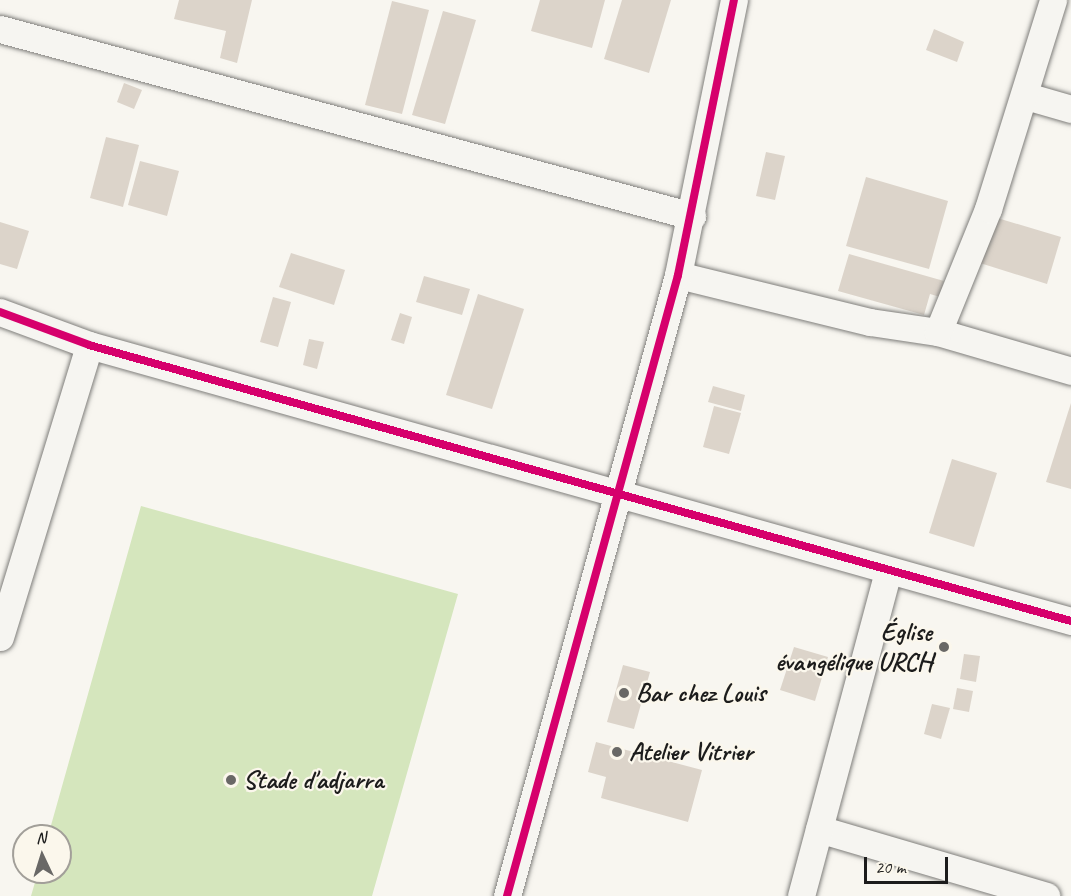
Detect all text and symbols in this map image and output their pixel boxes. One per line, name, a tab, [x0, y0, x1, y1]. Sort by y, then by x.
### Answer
place label: Église évangélique URCH	[775, 616, 932, 678]
marker: Église évangélique URCH	[937, 640, 951, 654]
place label: Bar chez Louis	[636, 677, 766, 709]
marker: Bar chez Louis	[617, 686, 631, 700]
place label: Atelier Vitrier	[629, 736, 753, 768]
marker: Atelier Vitrier	[610, 745, 624, 759]
place label: Stade d'adjarra	[243, 764, 383, 796]
marker: Stade d'adjarra	[224, 773, 238, 787]
north arrow	[12, 824, 72, 884]
text: N	[35, 828, 47, 848]
scale bar	[867, 845, 951, 883]
text: 20 m	[875, 856, 906, 878]

